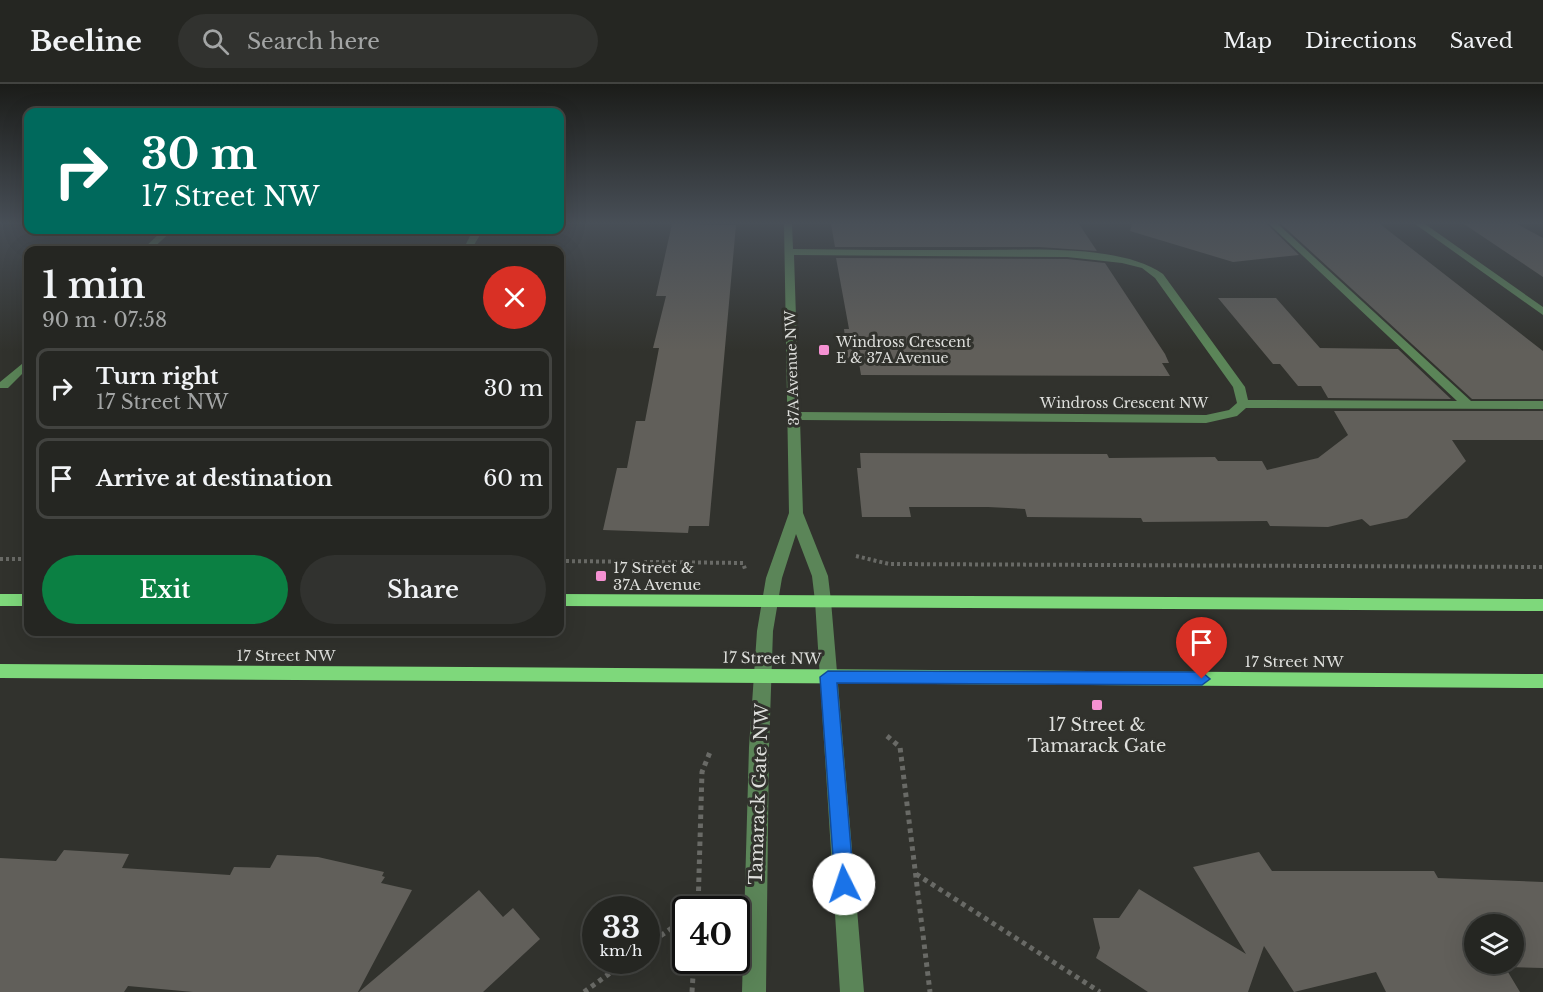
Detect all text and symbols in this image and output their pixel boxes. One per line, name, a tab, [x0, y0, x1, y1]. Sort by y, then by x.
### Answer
search box	[178, 14, 598, 68]
text: Beeline	[30, 24, 142, 59]
icon: search	[199, 25, 232, 58]
text: Search here	[247, 28, 380, 55]
text: Map	[1223, 28, 1272, 54]
text: Directions	[1305, 28, 1417, 54]
text: Saved	[1450, 28, 1513, 54]
text: 30 m	[141, 128, 257, 180]
icon: right	[42, 132, 120, 210]
text: 17 Street NW	[141, 180, 319, 213]
text: 1 min	[42, 263, 146, 308]
button: close	[483, 266, 546, 329]
text: 90 m · 07:58	[42, 308, 167, 332]
street label: 37A Avenue NW	[781, 310, 803, 426]
place label: Windross Crescent E & 37A Avenue	[835, 333, 972, 367]
marker: Windross Crescent E & 37A Avenue	[817, 343, 831, 357]
text: Turn right	[96, 363, 218, 390]
icon: right	[45, 372, 78, 405]
text: 30 m	[484, 375, 543, 402]
text: 17 Street NW	[96, 390, 228, 414]
street label: Windross Crescent NW	[1039, 394, 1209, 412]
icon: arrive	[45, 462, 78, 495]
text: Arrive at destination	[96, 465, 333, 492]
text: 60 m	[483, 465, 543, 492]
button: Exit	[42, 555, 288, 624]
button: Share	[300, 555, 546, 624]
place label: 17 Street & 37A Avenue	[613, 558, 701, 594]
marker: 17 Street & 37A Avenue	[594, 569, 608, 583]
pin	[1176, 617, 1227, 679]
icon: arrive	[1185, 626, 1218, 659]
street label: 17 Street NW	[236, 646, 336, 665]
street label: 17 Street NW	[722, 648, 822, 668]
street label: 17 Street NW	[1244, 652, 1344, 671]
marker: 17 Street & Tamarack Gate	[1090, 698, 1104, 712]
street label: Tamarack Gate NW	[745, 702, 773, 885]
place label: 17 Street & Tamarack Gate	[1028, 714, 1166, 757]
position arrow	[812, 852, 876, 916]
speed limit sign: 40	[672, 896, 750, 974]
text: 33	[602, 909, 640, 946]
map controls	[1464, 914, 1524, 974]
button: layers	[1464, 914, 1524, 974]
text: km/h	[600, 941, 642, 960]

